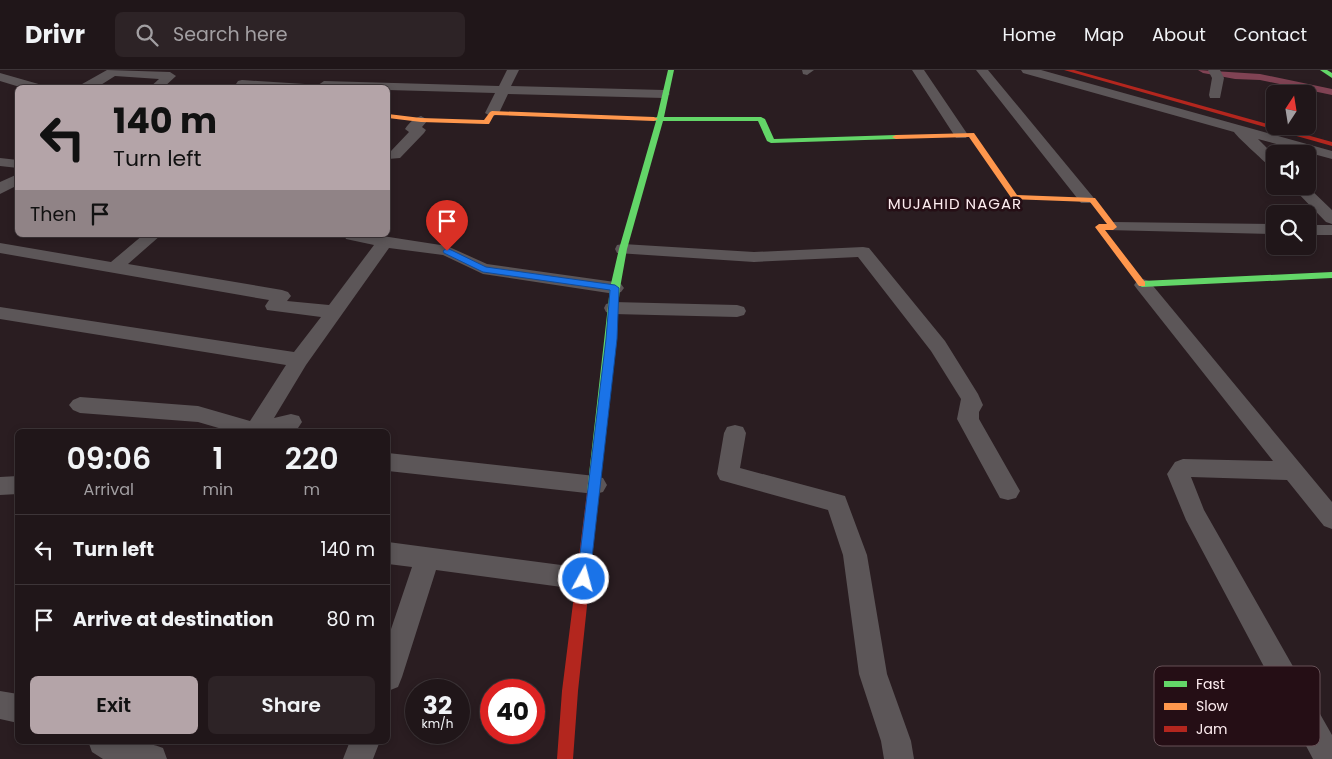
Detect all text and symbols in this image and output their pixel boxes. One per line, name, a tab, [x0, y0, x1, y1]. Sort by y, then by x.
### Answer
search box	[115, 12, 465, 57]
text: Drivr	[25, 18, 85, 51]
icon: search	[133, 21, 161, 49]
text: Search here	[173, 21, 288, 48]
text: Home	[1002, 22, 1056, 47]
text: Map	[1084, 22, 1124, 47]
text: About	[1152, 22, 1206, 47]
text: Contact	[1234, 22, 1307, 47]
north arrow	[1266, 85, 1316, 135]
map controls	[1266, 85, 1316, 255]
text: 140 m	[113, 96, 217, 145]
icon: left	[30, 105, 95, 170]
text: Turn left	[113, 143, 201, 174]
button: sound	[1266, 145, 1316, 195]
district label: MUJAHID NAGAR	[888, 193, 1022, 214]
icon: arrive	[86, 200, 114, 228]
pin	[426, 200, 468, 251]
text: Then	[30, 201, 76, 228]
button: search	[1266, 205, 1316, 255]
icon: arrive	[433, 207, 461, 235]
text: 09:06	[66, 437, 151, 480]
text: 1	[212, 437, 223, 480]
text: 220	[285, 437, 339, 480]
text: Arrival	[84, 478, 134, 501]
text: min	[203, 478, 233, 501]
text: m	[303, 478, 320, 501]
icon: left	[30, 536, 58, 564]
text: Turn left	[73, 536, 154, 563]
text: 140 m	[320, 536, 375, 563]
position arrow	[557, 552, 609, 604]
icon: arrive	[30, 606, 58, 634]
text: Arrive at destination	[73, 606, 274, 633]
text: 80 m	[326, 606, 375, 633]
legend	[1154, 666, 1320, 746]
text: Fast	[1196, 674, 1225, 694]
button: Exit	[30, 676, 198, 734]
button: Share	[208, 676, 375, 734]
speed limit sign: 40	[480, 679, 545, 744]
text: 32	[423, 688, 452, 723]
text: Slow	[1196, 696, 1229, 716]
text: km/h	[422, 715, 453, 732]
text: Jam	[1196, 719, 1227, 739]

